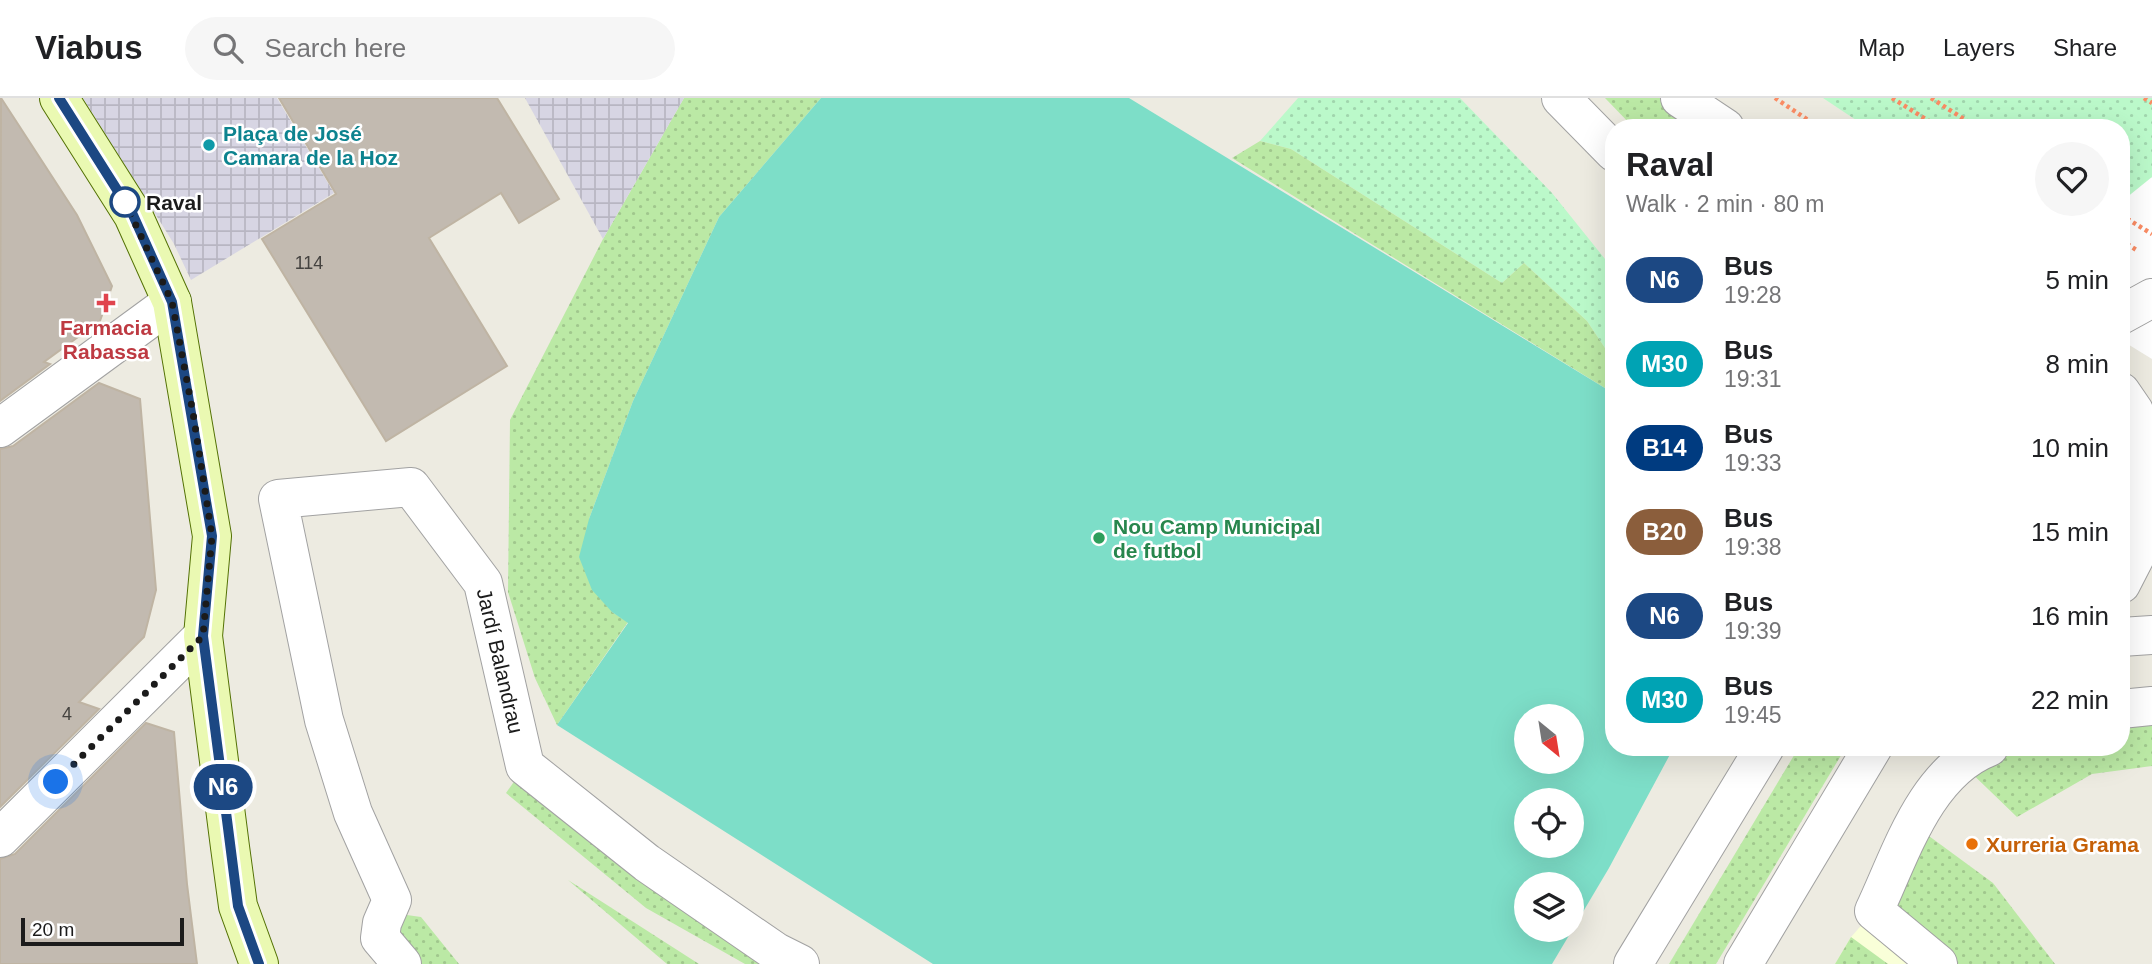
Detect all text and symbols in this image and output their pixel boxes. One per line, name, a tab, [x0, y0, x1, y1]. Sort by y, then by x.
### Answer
search box	[185, 17, 675, 80]
text: Viabus	[35, 29, 143, 66]
icon: search	[209, 29, 247, 67]
text: Search here	[265, 33, 406, 63]
text: Map	[1858, 34, 1905, 61]
text: Layers	[1943, 34, 2015, 61]
text: Share	[2053, 34, 2117, 61]
place label: Plaça de José Camara de la Hoz	[223, 122, 398, 169]
marker: Plaça de José Camara de la Hoz	[201, 137, 217, 153]
button: heart	[2035, 142, 2109, 216]
text: Raval	[1626, 146, 1714, 183]
marker: Raval	[110, 187, 140, 217]
place label: Raval	[146, 191, 202, 214]
text: Walk · 2 min · 80 m	[1626, 191, 1825, 217]
text: Bus	[1724, 251, 1773, 281]
house number: 114	[295, 253, 323, 273]
text: 5 min	[2045, 265, 2109, 295]
text: N6	[1649, 266, 1680, 293]
text: 19:28	[1724, 282, 1782, 308]
marker: Farmacia Rabassa	[98, 295, 114, 311]
place label: Farmacia Rabassa	[60, 316, 152, 363]
text: Bus	[1724, 335, 1773, 365]
text: 8 min	[2045, 349, 2109, 379]
text: M30	[1641, 350, 1688, 377]
text: 19:31	[1724, 366, 1782, 392]
text: Bus	[1724, 419, 1773, 449]
text: 10 min	[2031, 433, 2109, 463]
text: B14	[1642, 434, 1687, 461]
text: 19:33	[1724, 450, 1782, 476]
text: Bus	[1724, 503, 1773, 533]
place label: Nou Camp Municipal de futbol	[1113, 515, 1321, 562]
text: 15 min	[2031, 517, 2109, 547]
text: B20	[1642, 518, 1687, 545]
marker: Nou Camp Municipal de futbol	[1091, 530, 1107, 546]
text: 19:38	[1724, 534, 1782, 560]
street label: Jardí Balandrau	[473, 586, 529, 736]
text: Bus	[1724, 587, 1773, 617]
text: 16 min	[2031, 601, 2109, 631]
text: N6	[1649, 602, 1680, 629]
text: 19:39	[1724, 618, 1782, 644]
text: Bus	[1724, 671, 1773, 701]
text: 22 min	[2031, 685, 2109, 715]
text: M30	[1641, 686, 1688, 713]
text: 19:45	[1724, 702, 1782, 728]
house number: 4	[62, 704, 72, 724]
north arrow	[1514, 704, 1584, 774]
map controls	[1514, 704, 1584, 942]
your location	[38, 764, 73, 799]
line badge: N6	[192, 764, 255, 810]
text: N6	[208, 773, 238, 800]
button: locate	[1514, 788, 1584, 858]
place label: Xurreria Grama	[1986, 833, 2139, 856]
marker: Xurreria Grama	[1964, 836, 1980, 852]
button: layers	[1514, 872, 1584, 942]
scale bar	[21, 915, 184, 947]
text: 20 m	[32, 919, 74, 940]

